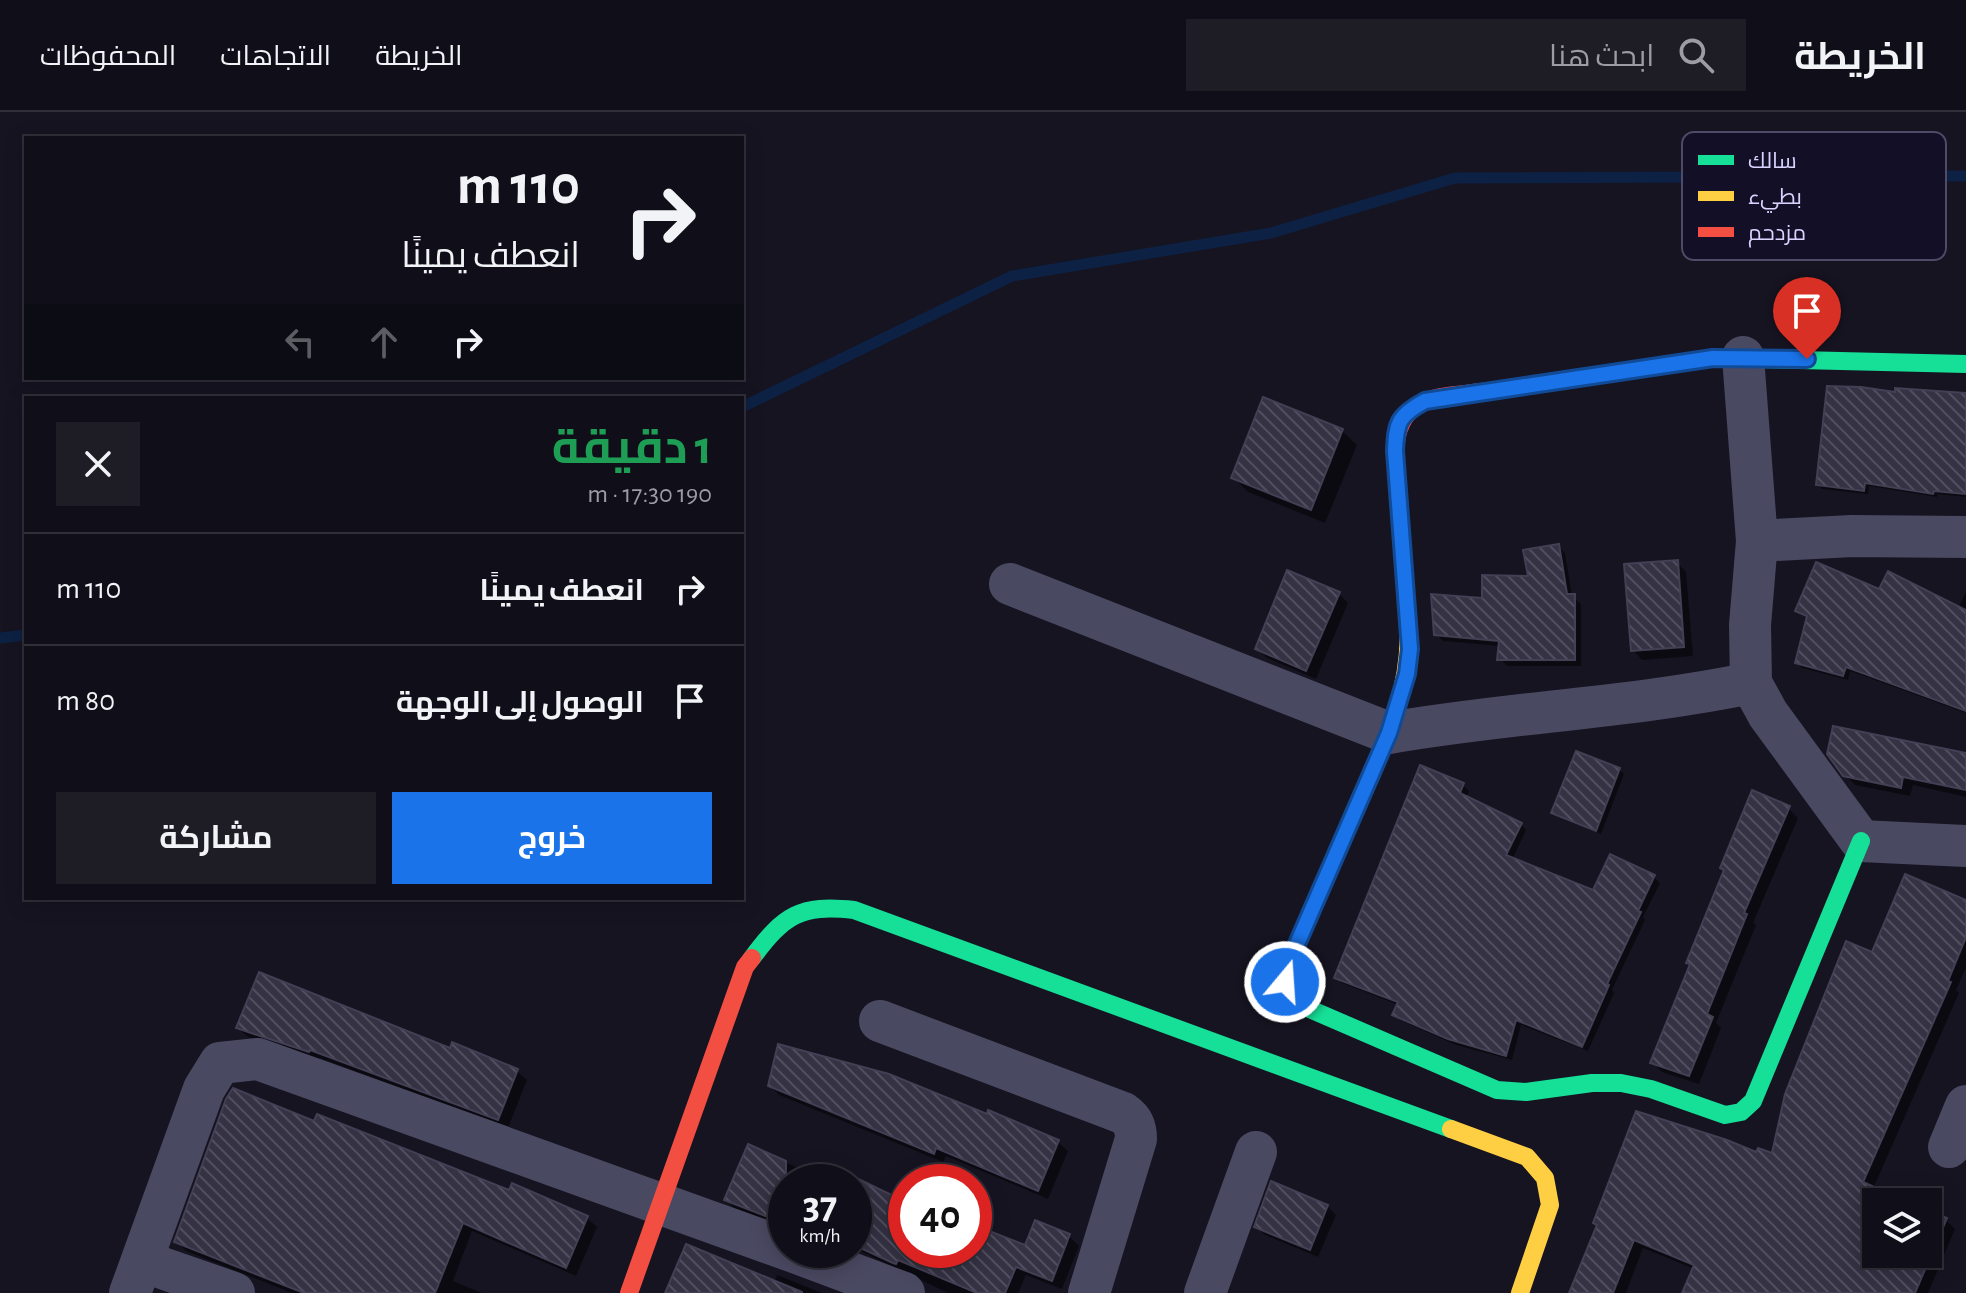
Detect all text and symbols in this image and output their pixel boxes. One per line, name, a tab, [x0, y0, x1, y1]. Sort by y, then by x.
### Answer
search box	[1186, 19, 1746, 91]
icon: search	[1674, 33, 1718, 77]
text: الخريطة	[1794, 39, 1926, 77]
text: ابحث هنا	[1549, 42, 1654, 72]
text: المحفوظات	[40, 43, 176, 71]
text: الاتجاهات	[220, 43, 331, 71]
text: الخريطة	[375, 43, 463, 71]
legend	[1682, 132, 1946, 260]
text: سالك	[1748, 150, 1797, 172]
text: 110 m	[457, 158, 580, 214]
icon: right	[608, 168, 712, 272]
text: بطيء	[1748, 186, 1802, 213]
text: مزدحم	[1748, 222, 1806, 248]
text: انعطف يمينًا	[401, 238, 580, 274]
pin	[1773, 277, 1841, 359]
icon: arrive	[1785, 289, 1829, 333]
icon: left	[278, 320, 322, 364]
icon: ahead	[362, 320, 406, 364]
icon: right	[446, 320, 490, 364]
button: close	[56, 422, 140, 506]
text: 1 دقيقة	[552, 425, 712, 473]
text: 190 m · 17:30	[587, 481, 712, 507]
icon: right	[668, 567, 712, 611]
text: 110 m	[56, 574, 121, 604]
text: انعطف يمينًا	[480, 576, 644, 606]
icon: arrive	[668, 679, 712, 723]
text: 80 m	[56, 686, 115, 716]
text: الوصول إلى الوجهة	[396, 688, 644, 718]
button: مشاركة	[56, 792, 376, 884]
button: خروج	[392, 792, 712, 884]
position arrow	[1243, 940, 1327, 1024]
speed limit sign: 40	[888, 1164, 992, 1268]
text: 37	[803, 1186, 837, 1226]
map controls	[1862, 1188, 1942, 1268]
button: layers	[1862, 1188, 1942, 1268]
text: km/h	[799, 1226, 841, 1246]

